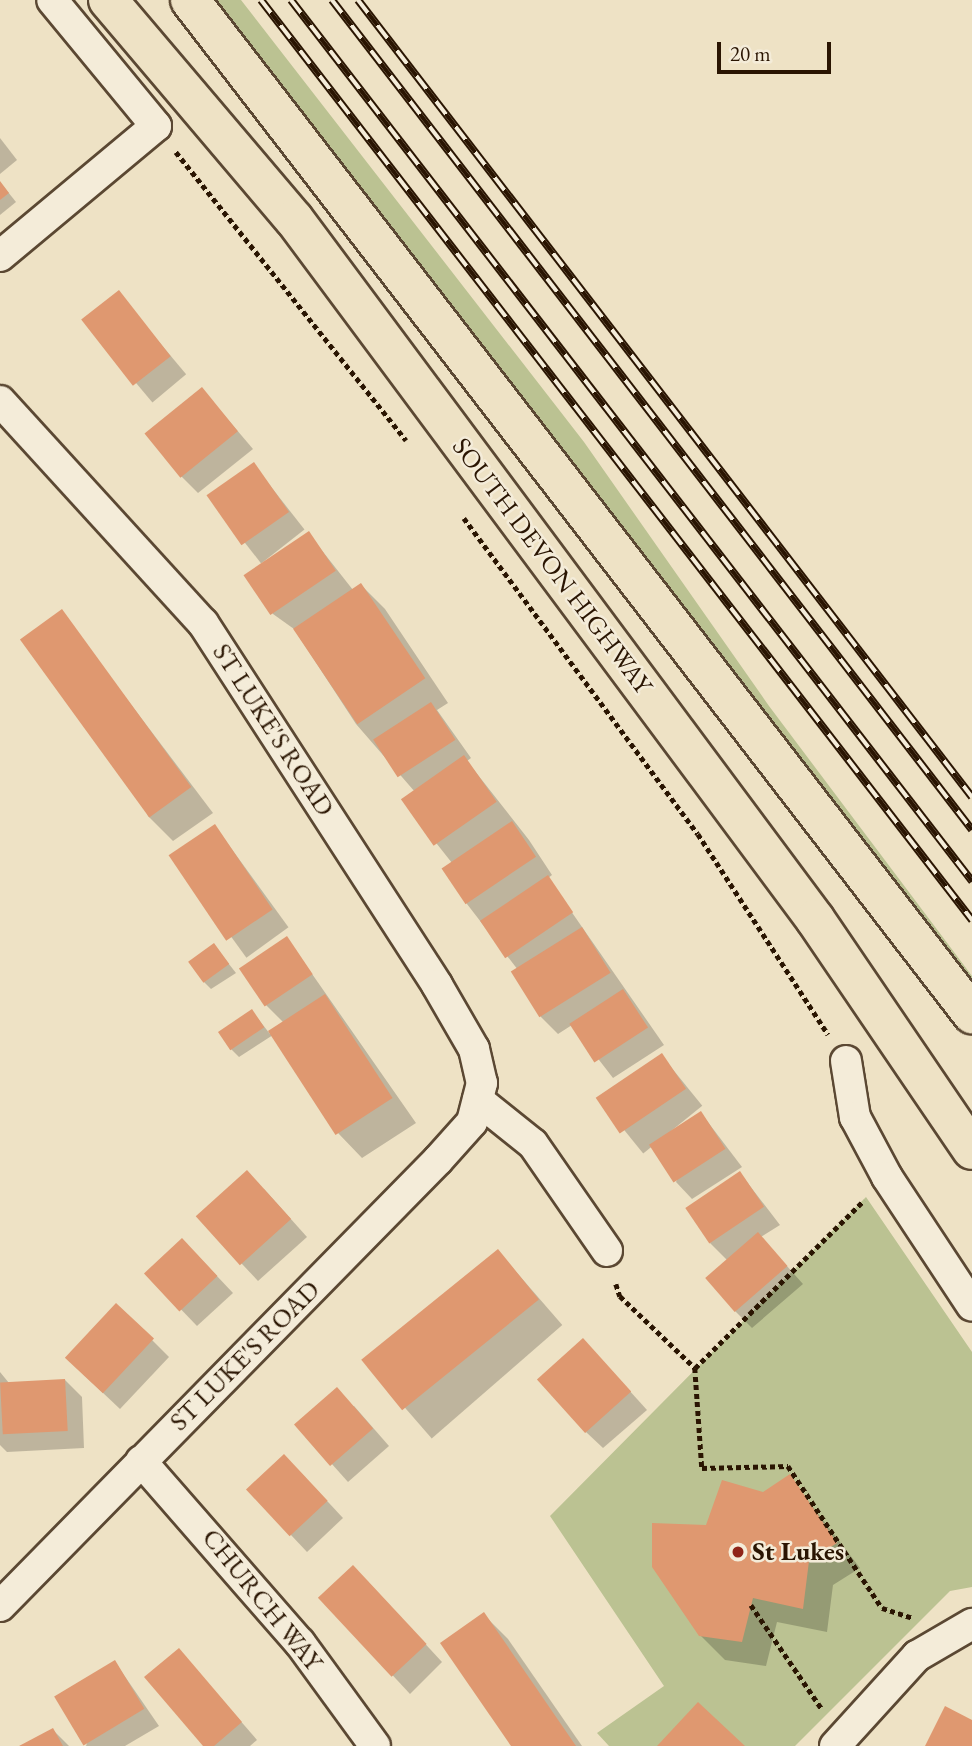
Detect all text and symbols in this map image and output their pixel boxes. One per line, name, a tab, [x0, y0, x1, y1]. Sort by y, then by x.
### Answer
scale bar	[720, 28, 834, 72]
text: 20 m	[730, 40, 771, 67]
street label: SOUTH DEVON HIGHWAY	[445, 432, 659, 700]
street label: ST LUKE'S ROAD	[206, 638, 340, 822]
street label: ST LUKE'S ROAD	[164, 1275, 326, 1437]
street label: CHURCH WAY	[195, 1523, 329, 1677]
place label: St Lukes	[752, 1536, 844, 1568]
marker: St Lukes	[730, 1544, 746, 1560]

